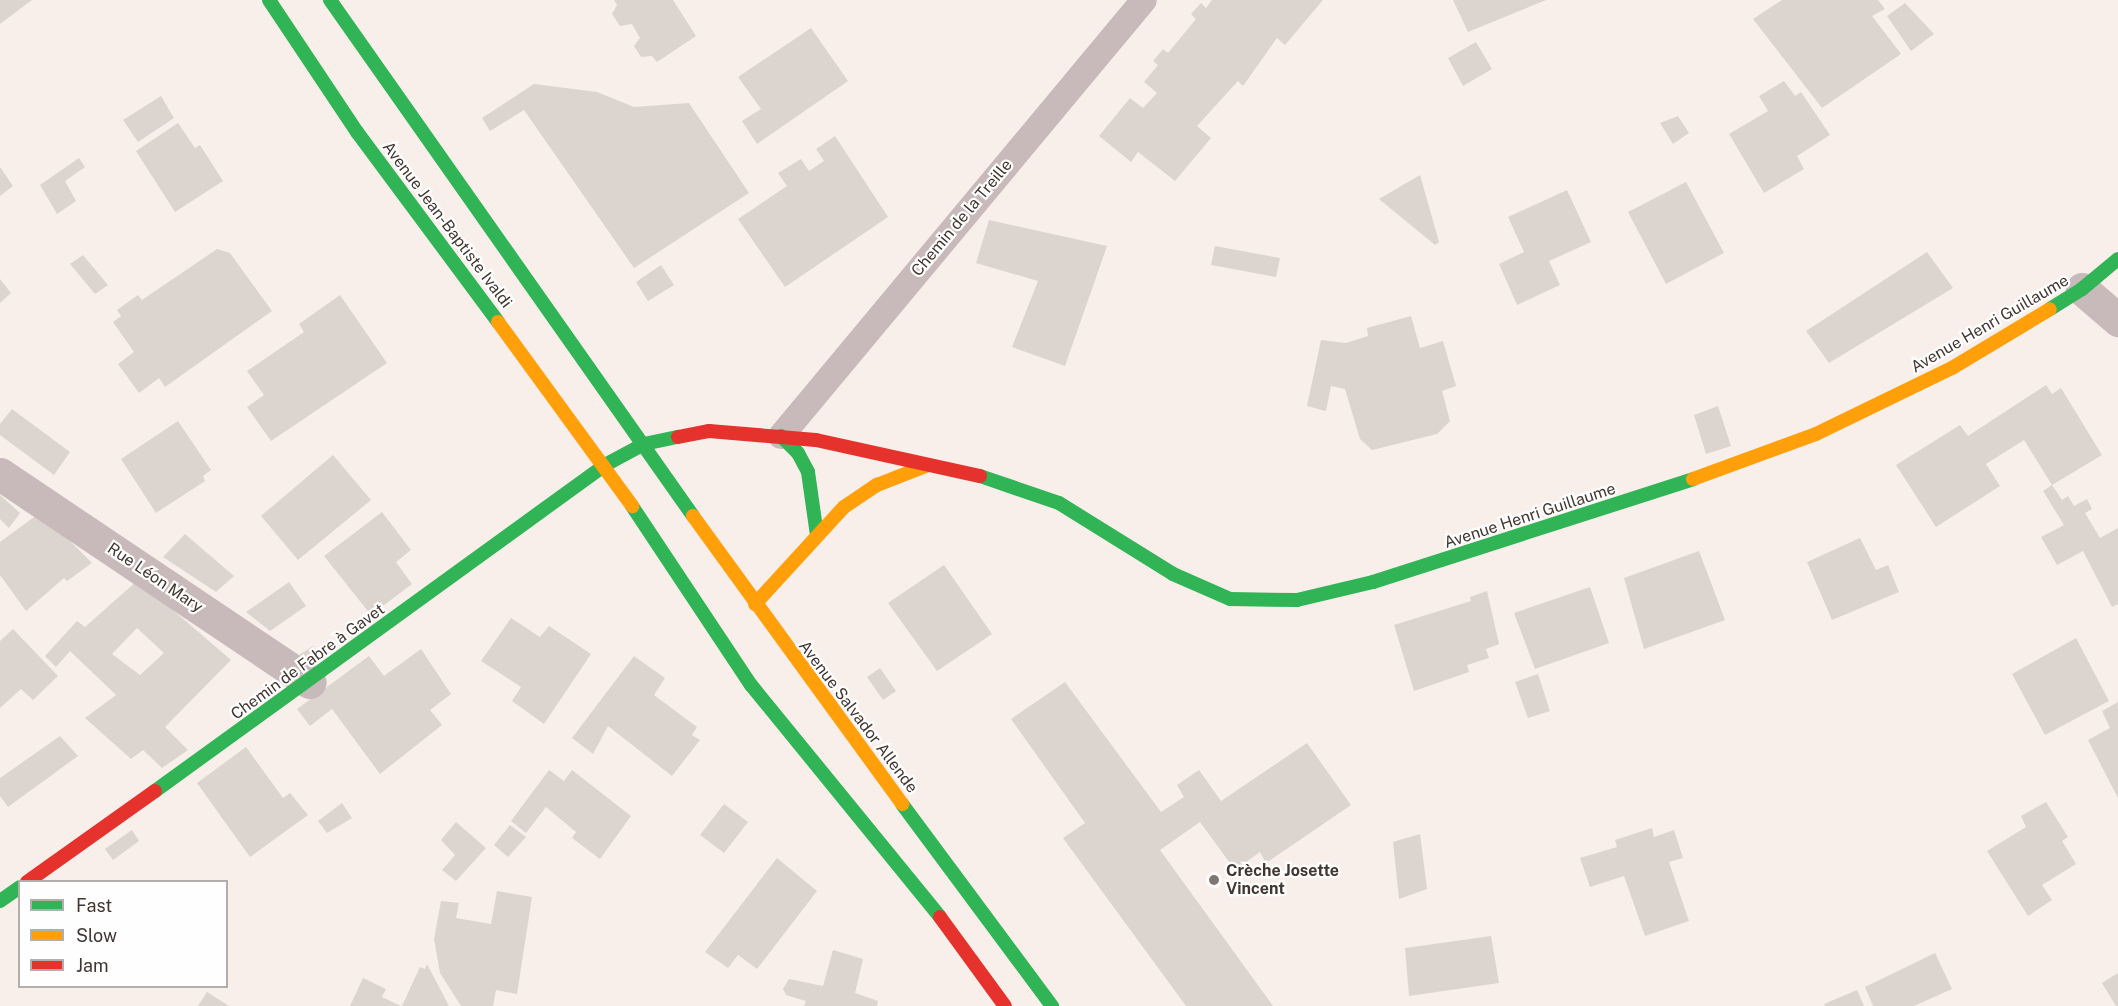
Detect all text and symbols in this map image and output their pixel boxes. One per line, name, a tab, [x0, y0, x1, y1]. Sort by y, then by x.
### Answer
street label: Avenue Jean-Baptiste Ivaldi	[378, 138, 516, 312]
street label: Chemin de la Treille	[908, 156, 1016, 280]
street label: Avenue Henri Guillaume	[1908, 271, 2072, 377]
street label: Avenue Henri Guillaume	[1442, 479, 1618, 553]
street label: Rue Léon Mary	[104, 539, 206, 617]
street label: Chemin de Fabre à Gavet	[227, 600, 389, 724]
street label: Avenue Salvador Allende	[794, 637, 922, 797]
place label: Crèche Josette Vincent	[1226, 861, 1339, 899]
marker: Crèche Josette Vincent	[1207, 873, 1221, 887]
legend	[18, 880, 228, 988]
text: Fast	[76, 895, 112, 916]
text: Slow	[76, 925, 117, 946]
text: Jam	[76, 955, 109, 976]

